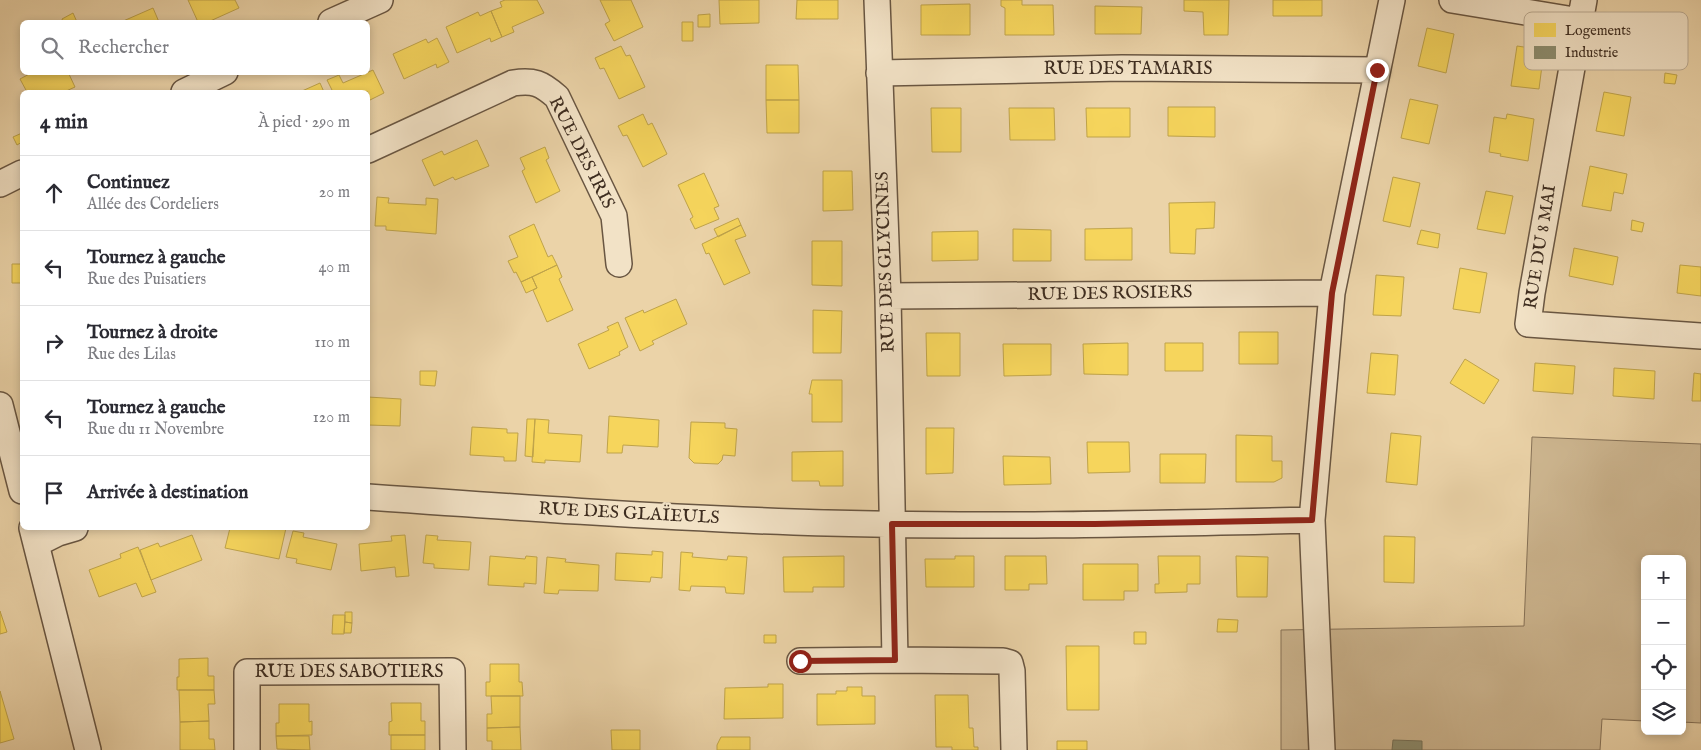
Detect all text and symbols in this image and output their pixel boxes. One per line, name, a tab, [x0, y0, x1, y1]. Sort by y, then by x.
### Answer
legend	[1524, 12, 1688, 70]
search box	[20, 20, 370, 75]
text: Logements	[1565, 22, 1631, 40]
icon: search	[38, 34, 66, 62]
text: Rechercher	[78, 36, 169, 60]
text: Industrie	[1565, 44, 1619, 62]
street label: RUE DES TAMARIS	[1044, 58, 1212, 81]
route end	[1366, 59, 1389, 82]
street label: RUE DES IRIS	[543, 93, 619, 213]
text: 4 min	[40, 109, 88, 136]
text: À pied · 290 m	[258, 113, 350, 133]
text: Continuez	[87, 171, 170, 195]
street label: RUE DES GLYCINES	[871, 171, 901, 353]
icon: ahead	[40, 179, 68, 207]
text: 20 m	[319, 183, 350, 203]
street label: RUE DU 8 MAI	[1520, 183, 1562, 311]
text: Allée des Cordeliers	[87, 195, 219, 215]
text: Tournez à gauche	[87, 246, 226, 270]
icon: left	[40, 254, 68, 282]
text: 40 m	[318, 258, 350, 278]
text: Rue des Puisatiers	[87, 270, 206, 290]
street label: RUE DES ROSIERS	[1027, 281, 1193, 307]
text: Tournez à droite	[87, 321, 218, 345]
icon: right	[40, 329, 68, 357]
text: 110 m	[314, 333, 350, 353]
text: Rue des Lilas	[87, 345, 176, 365]
text: Tournez à gauche	[87, 396, 226, 420]
icon: left	[40, 404, 68, 432]
text: 120 m	[313, 408, 350, 428]
text: Rue du 11 Novembre	[87, 420, 224, 440]
icon: arrive	[40, 479, 68, 507]
text: Arrivée à destination	[87, 481, 248, 505]
street label: RUE DES GLAÏEULS	[538, 497, 720, 530]
map controls	[1641, 555, 1686, 735]
button: +	[1641, 555, 1686, 600]
button: −	[1641, 600, 1686, 645]
button: locate	[1641, 645, 1686, 690]
route start	[789, 650, 812, 673]
street label: RUE DES SABOTIERS	[255, 661, 443, 684]
button: layers	[1641, 690, 1686, 735]

